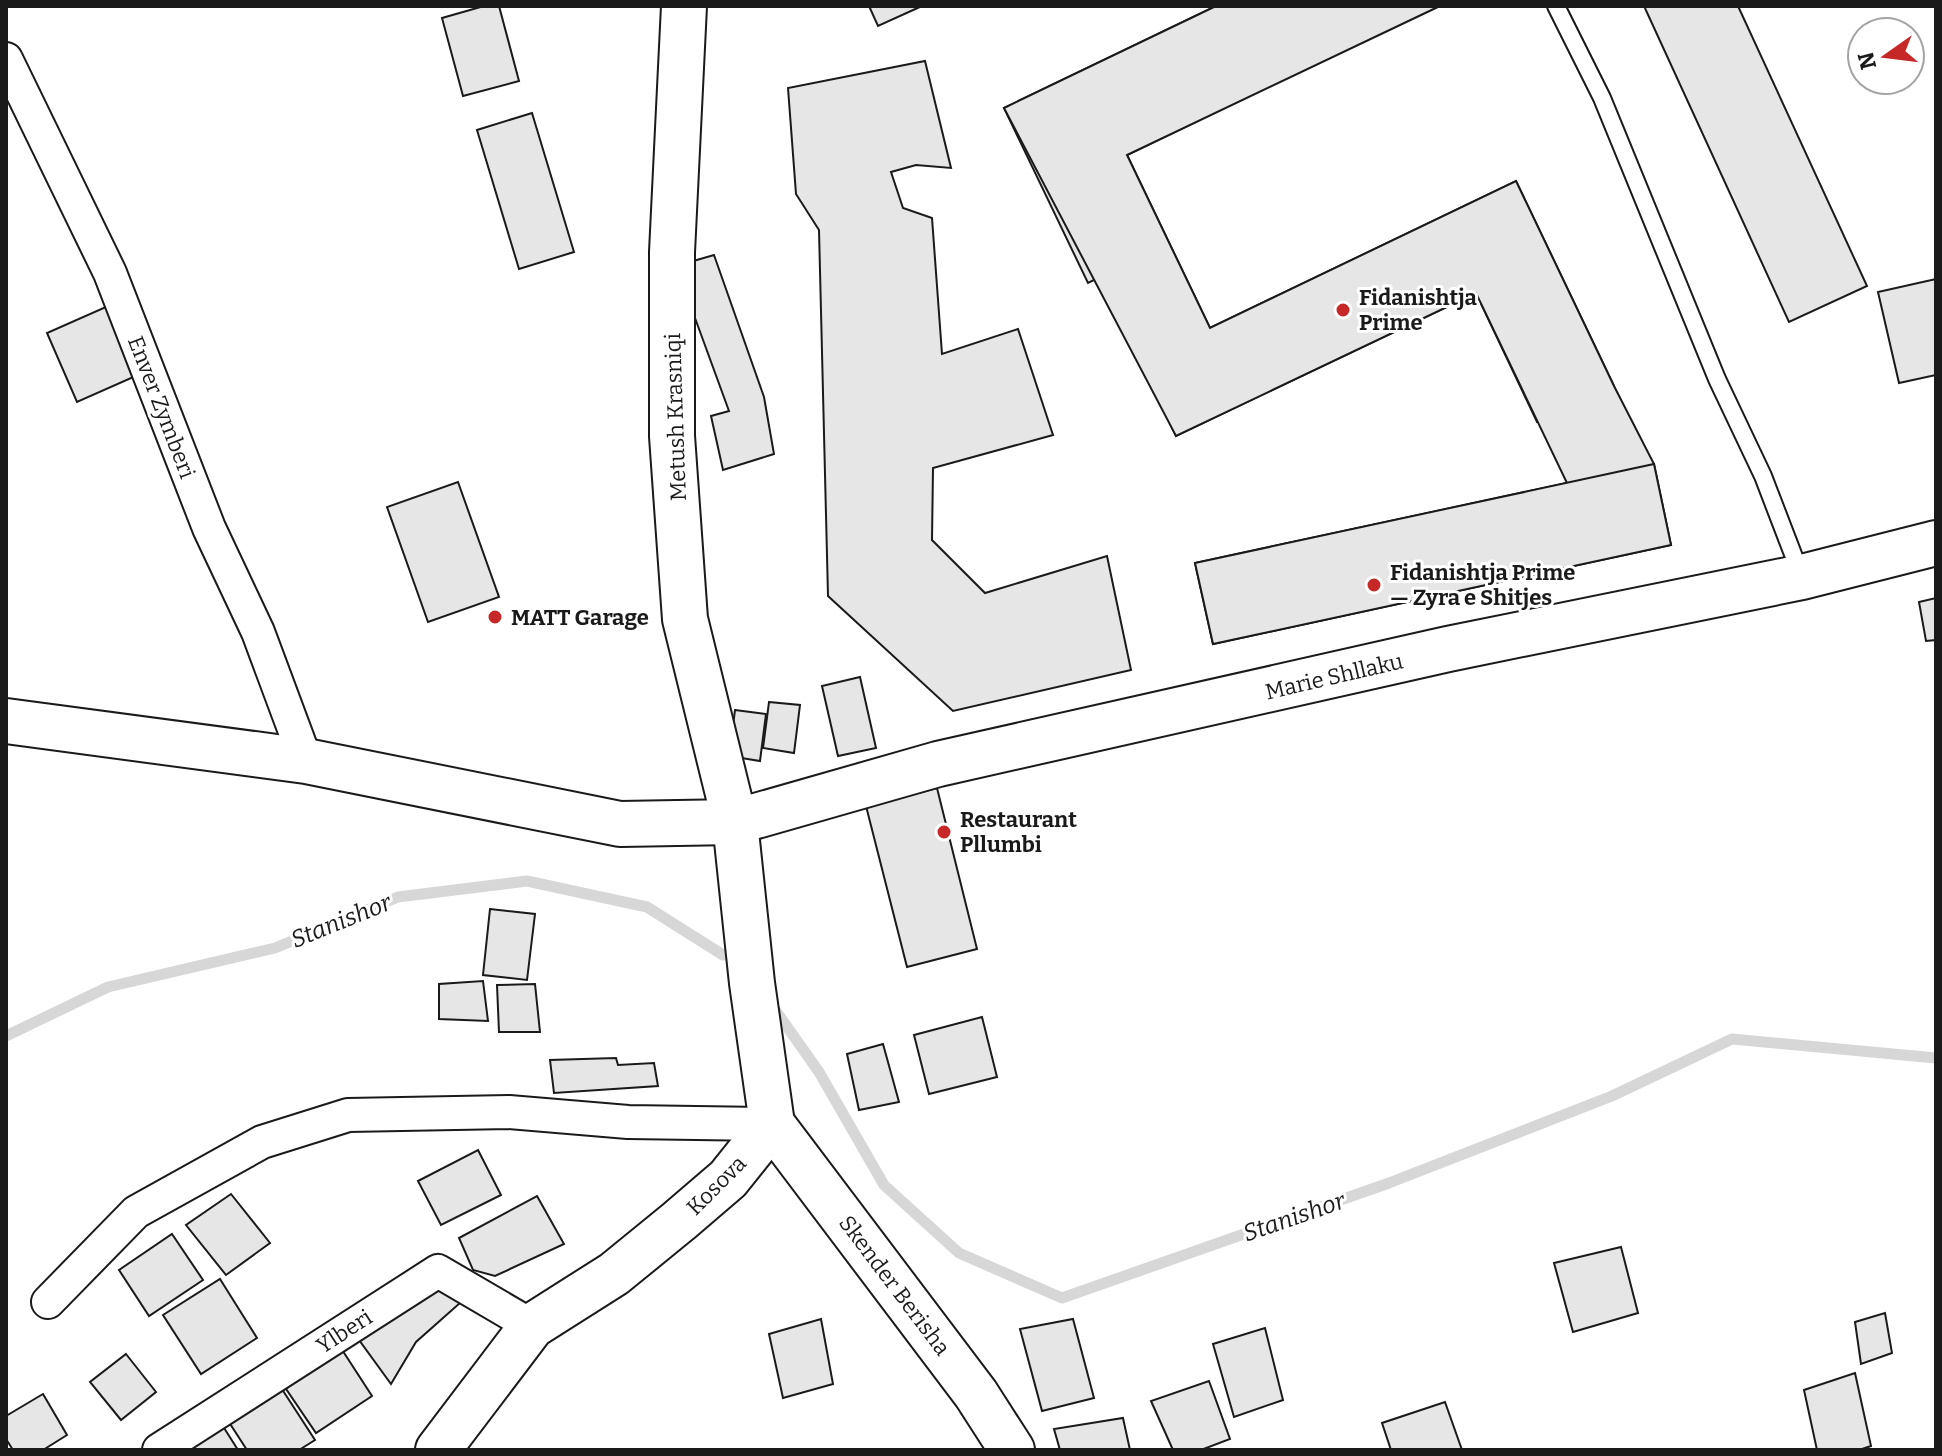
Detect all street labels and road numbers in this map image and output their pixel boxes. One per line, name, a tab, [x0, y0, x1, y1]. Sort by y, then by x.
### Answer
street label: Enver Zymberi	[122, 332, 201, 483]
street label: Metush Krasniqi	[659, 332, 692, 501]
street label: Marie Shllaku	[1262, 647, 1406, 705]
street label: Kosova	[681, 1150, 752, 1221]
street label: Skender Berisha	[833, 1210, 956, 1361]
street label: Ylberi	[311, 1303, 378, 1359]

